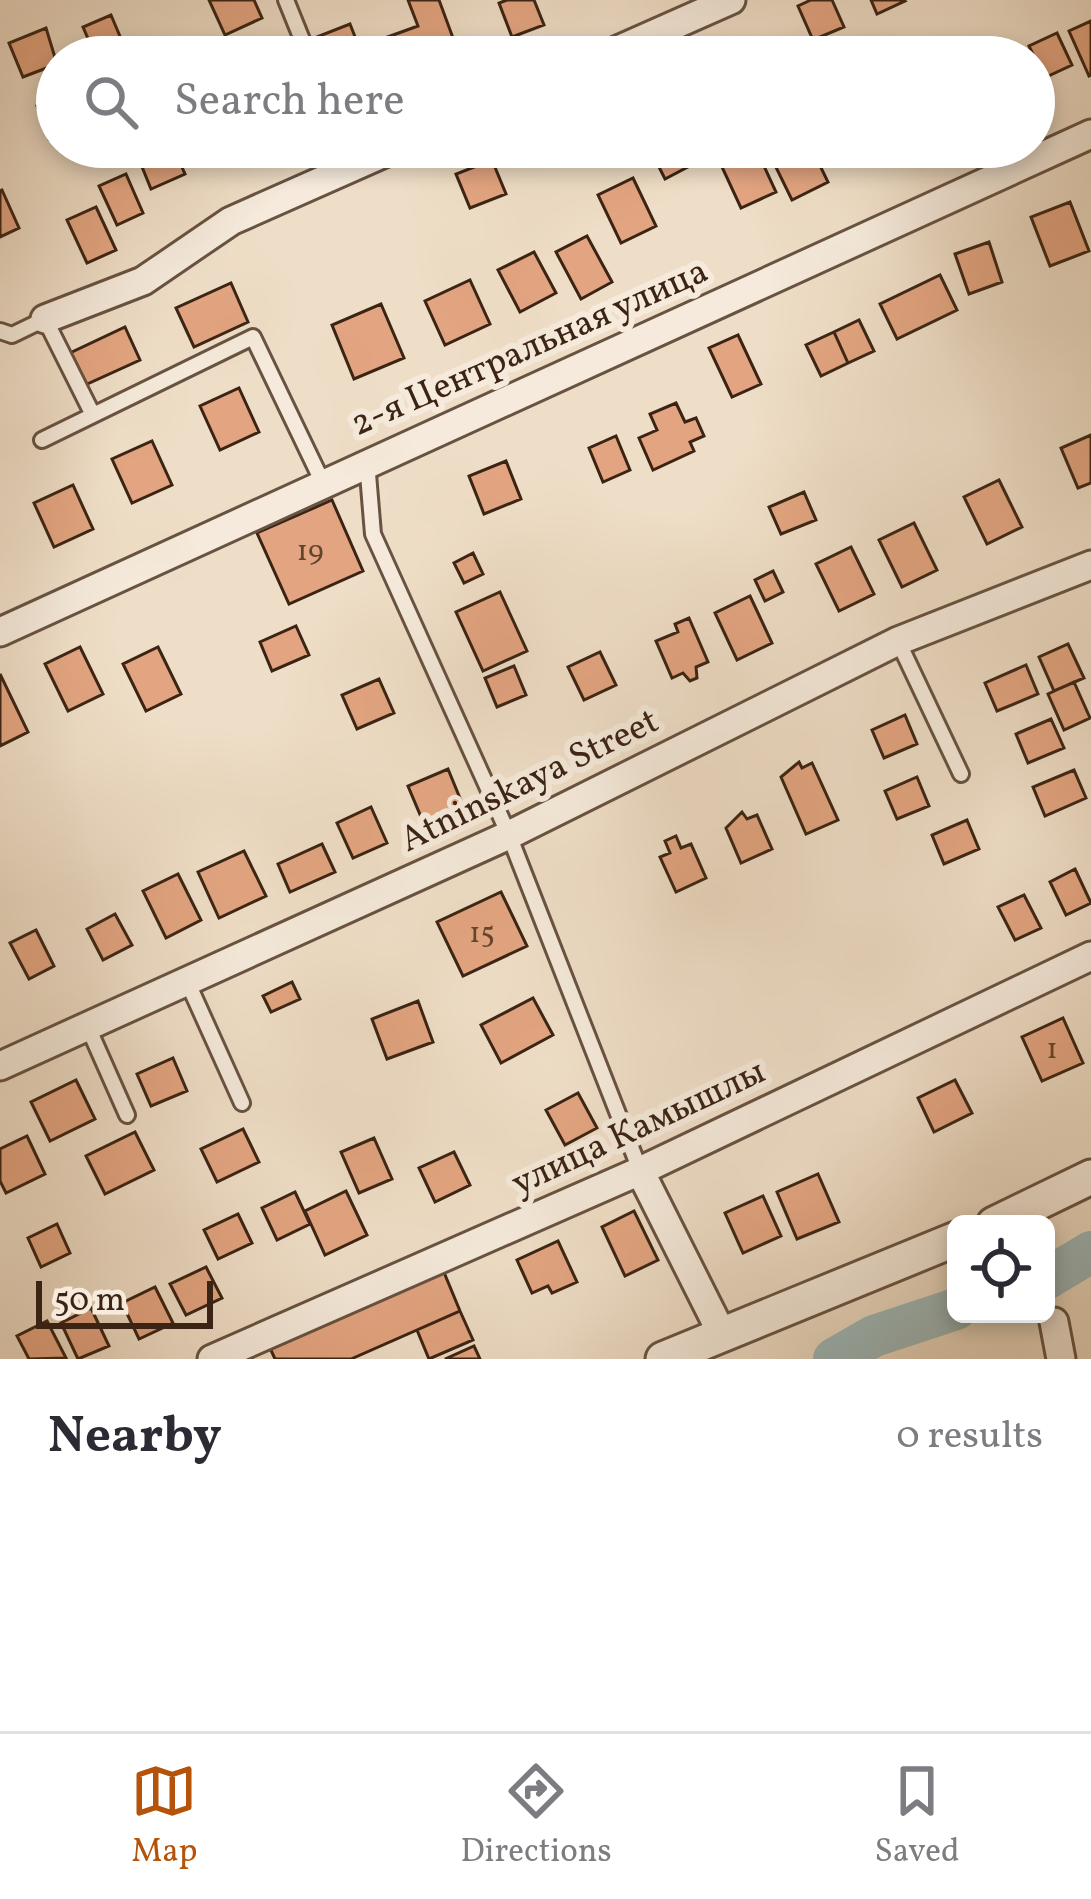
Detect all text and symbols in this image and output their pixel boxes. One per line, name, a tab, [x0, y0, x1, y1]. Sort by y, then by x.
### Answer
search box	[36, 36, 1055, 168]
icon: search	[78, 69, 144, 135]
text: Search here	[174, 71, 405, 134]
street label: 2-я Центральная улица	[343, 248, 717, 450]
house number: 19	[296, 531, 324, 573]
street label: Atninskaya Street	[392, 698, 668, 866]
house number: 15	[469, 913, 495, 955]
house number: 1	[1046, 1029, 1058, 1071]
street label: улица Камышлы	[504, 1048, 774, 1210]
map controls	[947, 1215, 1055, 1323]
button: locate	[947, 1215, 1055, 1323]
scale bar	[36, 1275, 213, 1328]
text: 50 m	[54, 1279, 125, 1325]
text: Nearby	[48, 1402, 222, 1473]
text: 0 results	[896, 1410, 1043, 1464]
tab: Map	[131, 1758, 198, 1876]
tab: Directions	[460, 1758, 612, 1876]
tab: Saved	[875, 1758, 960, 1876]

